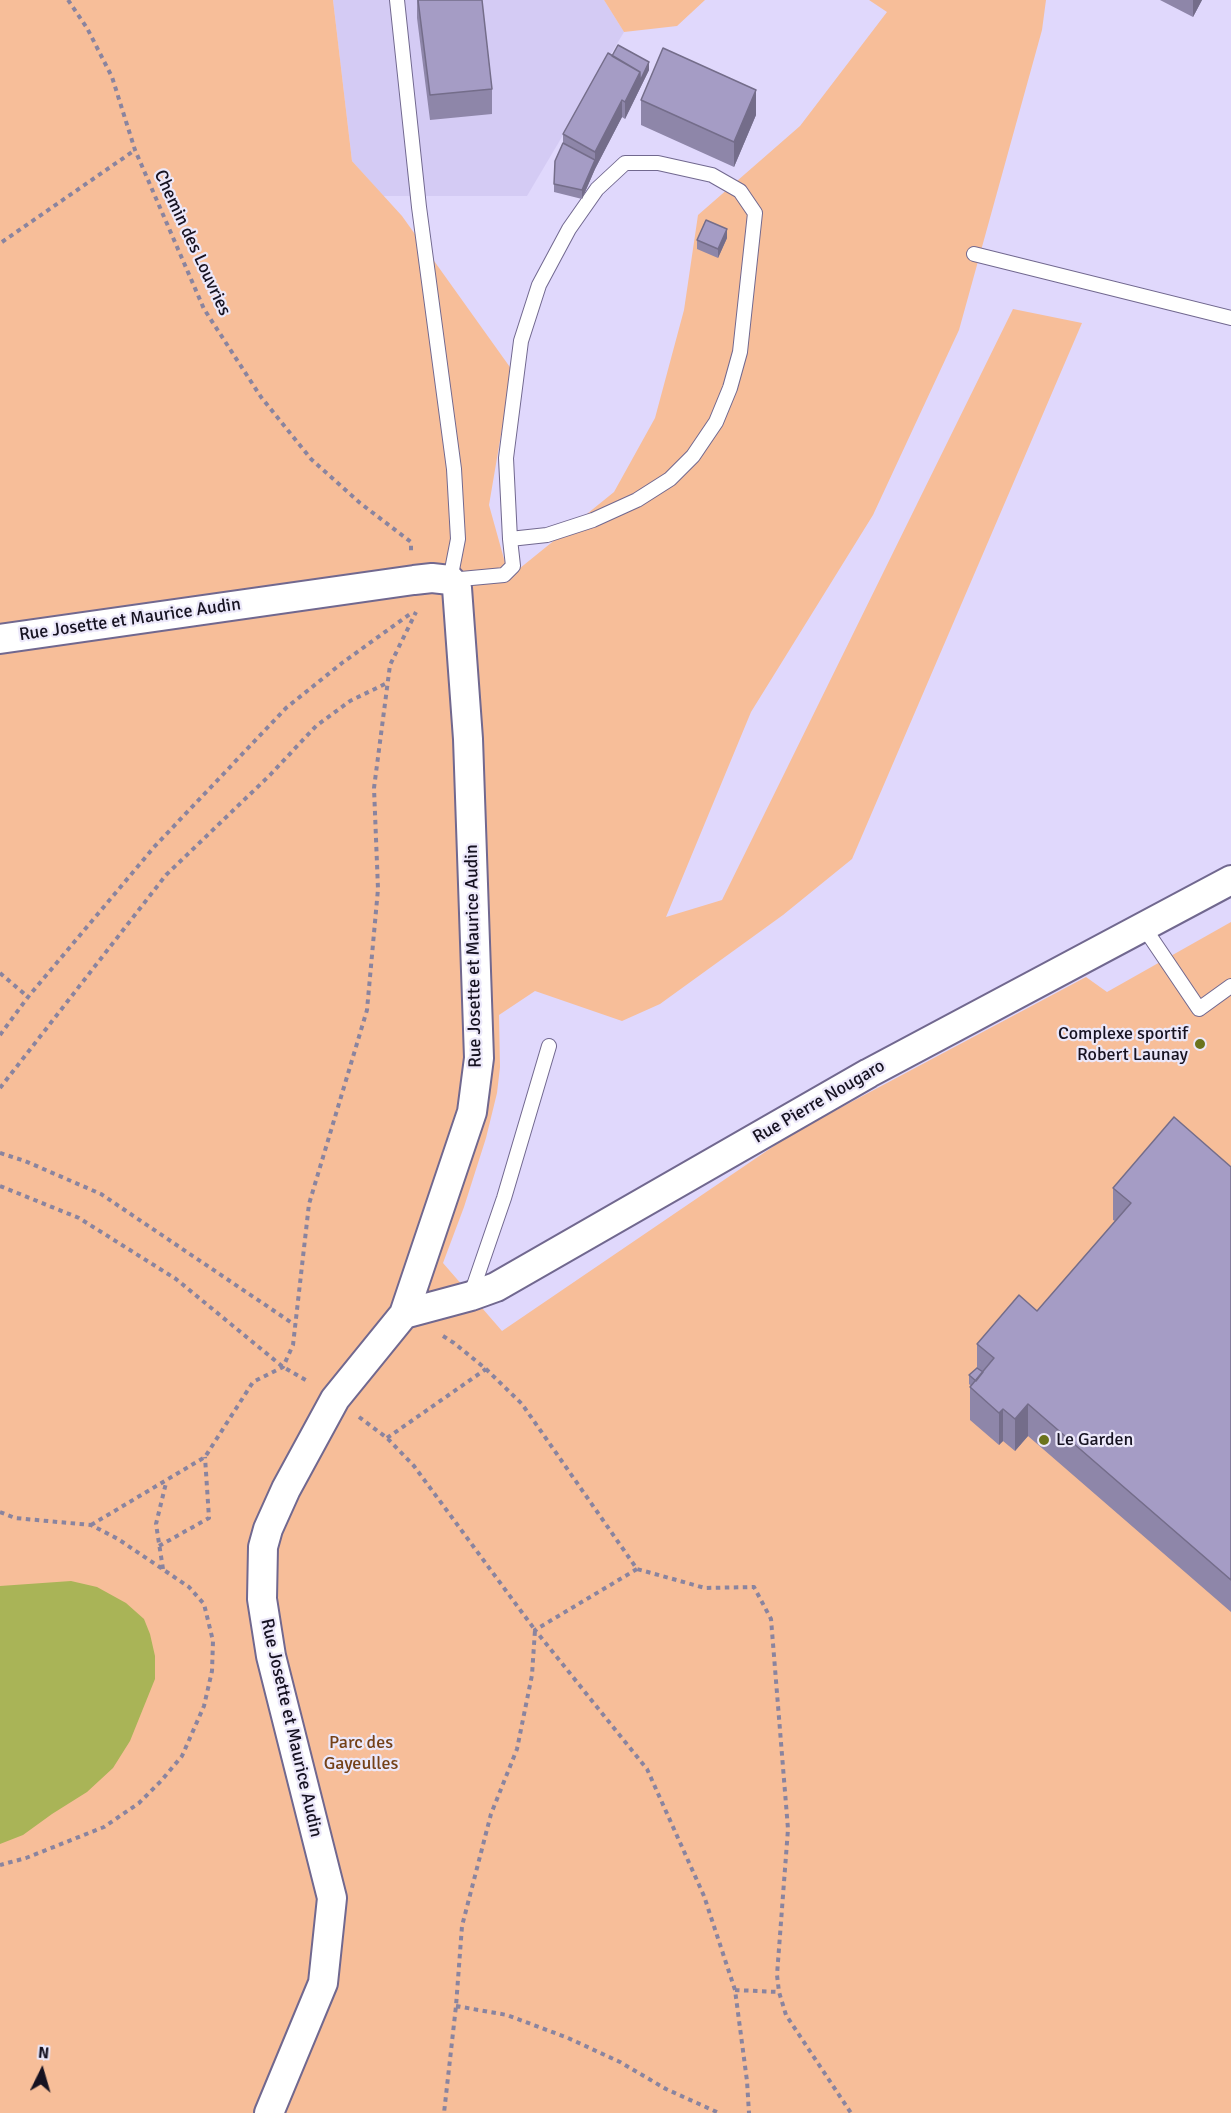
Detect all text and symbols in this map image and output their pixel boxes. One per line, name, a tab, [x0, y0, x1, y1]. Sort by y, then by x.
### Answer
street label: Chemin des Louvries	[149, 167, 235, 319]
street label: Rue Josette et Maurice Audin	[18, 594, 242, 646]
street label: Rue Josette et Maurice Audin	[461, 844, 487, 1068]
place label: Complexe sportif Robert Launay	[1058, 1023, 1188, 1066]
marker: Complexe sportif Robert Launay	[1193, 1037, 1207, 1051]
street label: Rue Pierre Nougaro	[749, 1055, 889, 1149]
place label: Le Garden	[1056, 1429, 1133, 1451]
marker: Le Garden	[1037, 1433, 1051, 1447]
street label: Rue Josette et Maurice Audin	[255, 1617, 327, 1839]
park label: Parc des Gayeulles	[324, 1732, 398, 1774]
north arrow	[12, 2041, 72, 2101]
text: N	[37, 2043, 50, 2064]

